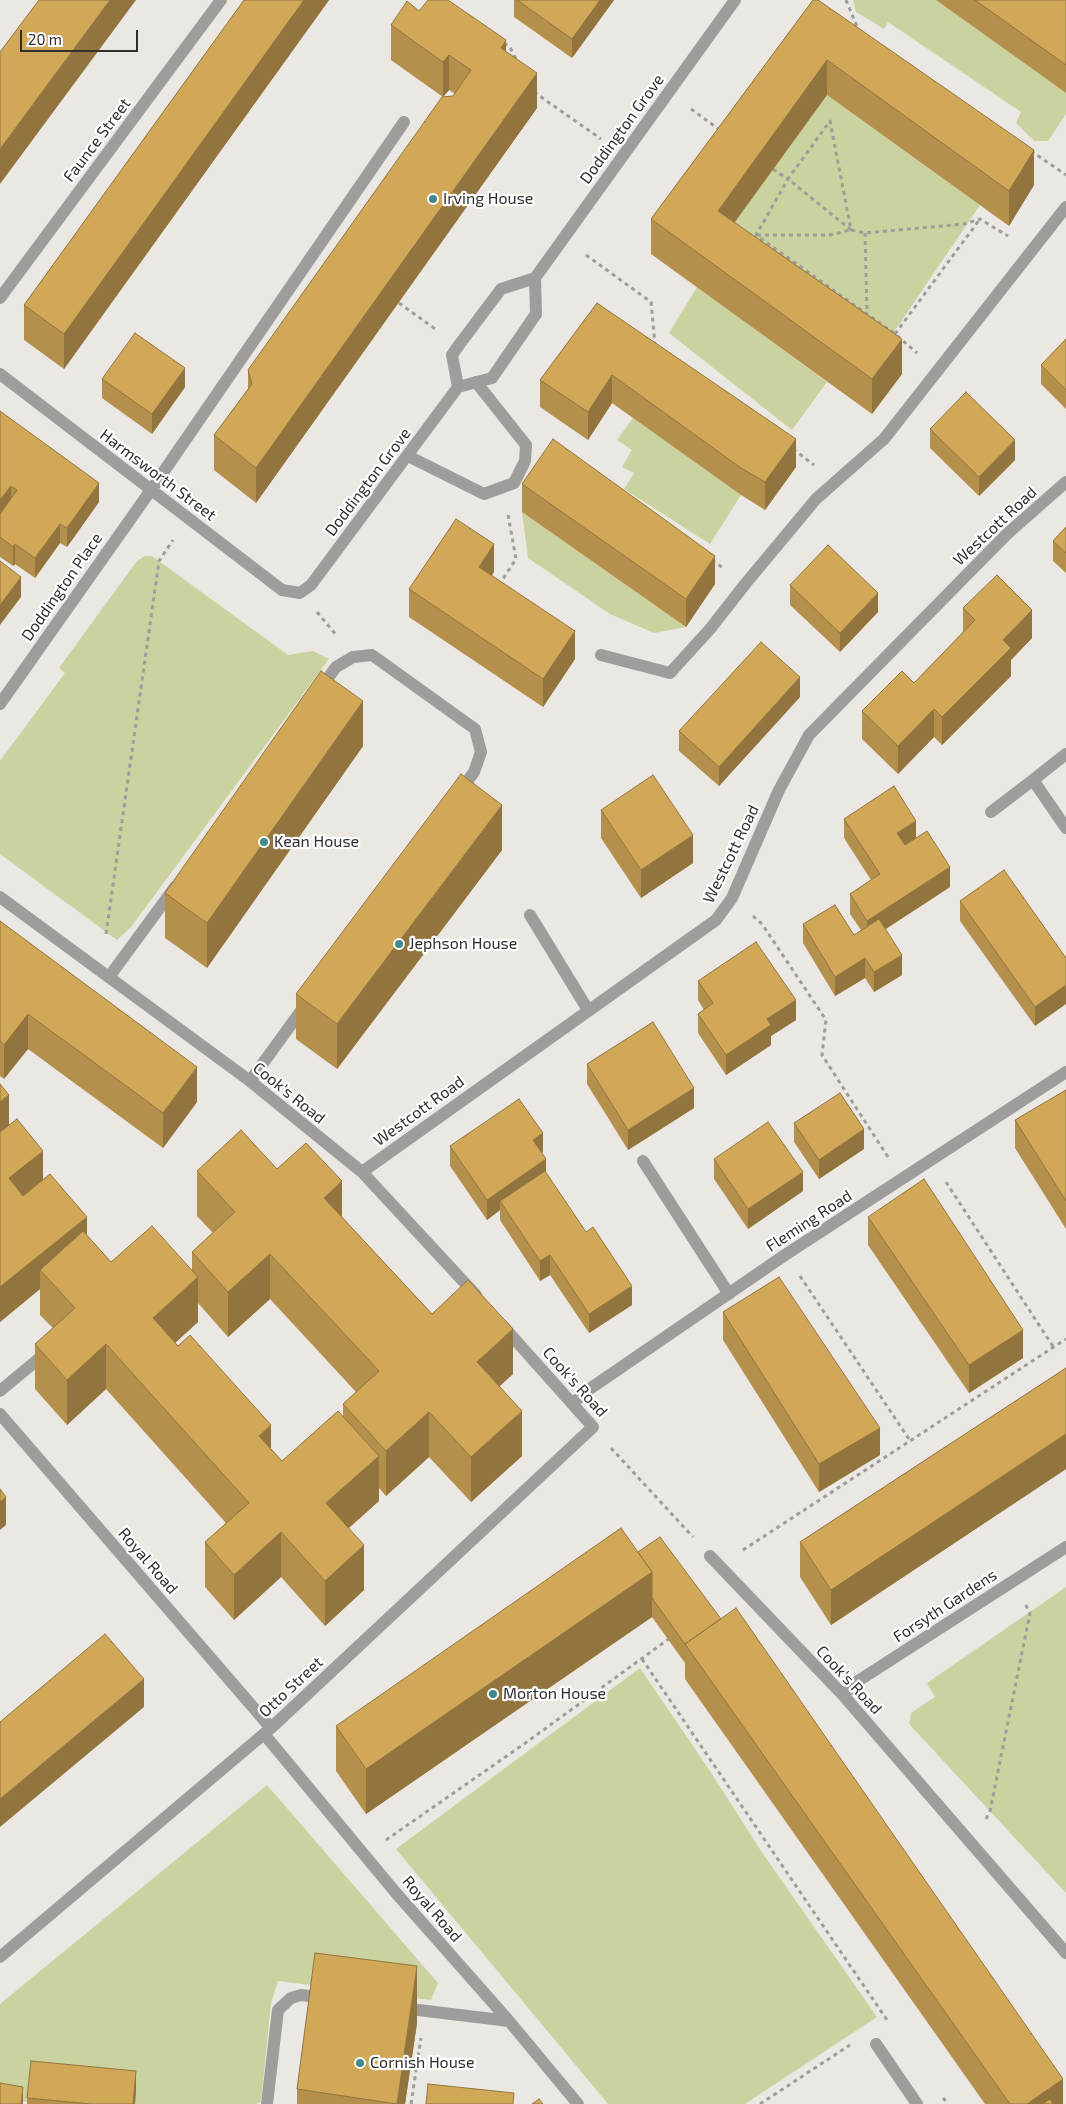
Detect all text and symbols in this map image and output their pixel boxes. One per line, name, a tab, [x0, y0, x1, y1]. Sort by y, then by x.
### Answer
scale bar	[22, 20, 140, 52]
text: 20 m	[28, 30, 62, 48]
street label: Doddington Grove	[576, 71, 668, 187]
street label: Faunce Street	[59, 94, 135, 186]
place label: Irving House	[443, 189, 533, 209]
marker: Irving House	[427, 193, 439, 205]
street label: Doddington Grove	[321, 424, 415, 540]
street label: Harmsworth Street	[96, 425, 220, 525]
street label: Westcott Road	[949, 482, 1041, 570]
street label: Doddington Place	[18, 529, 106, 645]
street label: Westcott Road	[699, 802, 763, 906]
place label: Kean House	[274, 832, 359, 852]
marker: Kean House	[258, 836, 270, 848]
place label: Jephson House	[409, 934, 517, 954]
marker: Jephson House	[393, 938, 405, 950]
street label: Cook's Road	[249, 1058, 329, 1128]
street label: Westcott Road	[370, 1072, 468, 1150]
street label: Fleming Road	[762, 1186, 856, 1256]
street label: Cook's Road	[539, 1343, 611, 1421]
street label: Royal Road	[114, 1524, 182, 1598]
street label: Forsyth Gardens	[890, 1565, 1000, 1647]
street label: Cook's Road	[812, 1642, 886, 1718]
street label: Otto Street	[255, 1653, 327, 1721]
place label: Morton House	[503, 1684, 606, 1704]
marker: Morton House	[487, 1688, 499, 1700]
street label: Royal Road	[398, 1872, 466, 1946]
place label: Cornish House	[370, 2053, 474, 2073]
marker: Cornish House	[354, 2057, 366, 2069]

